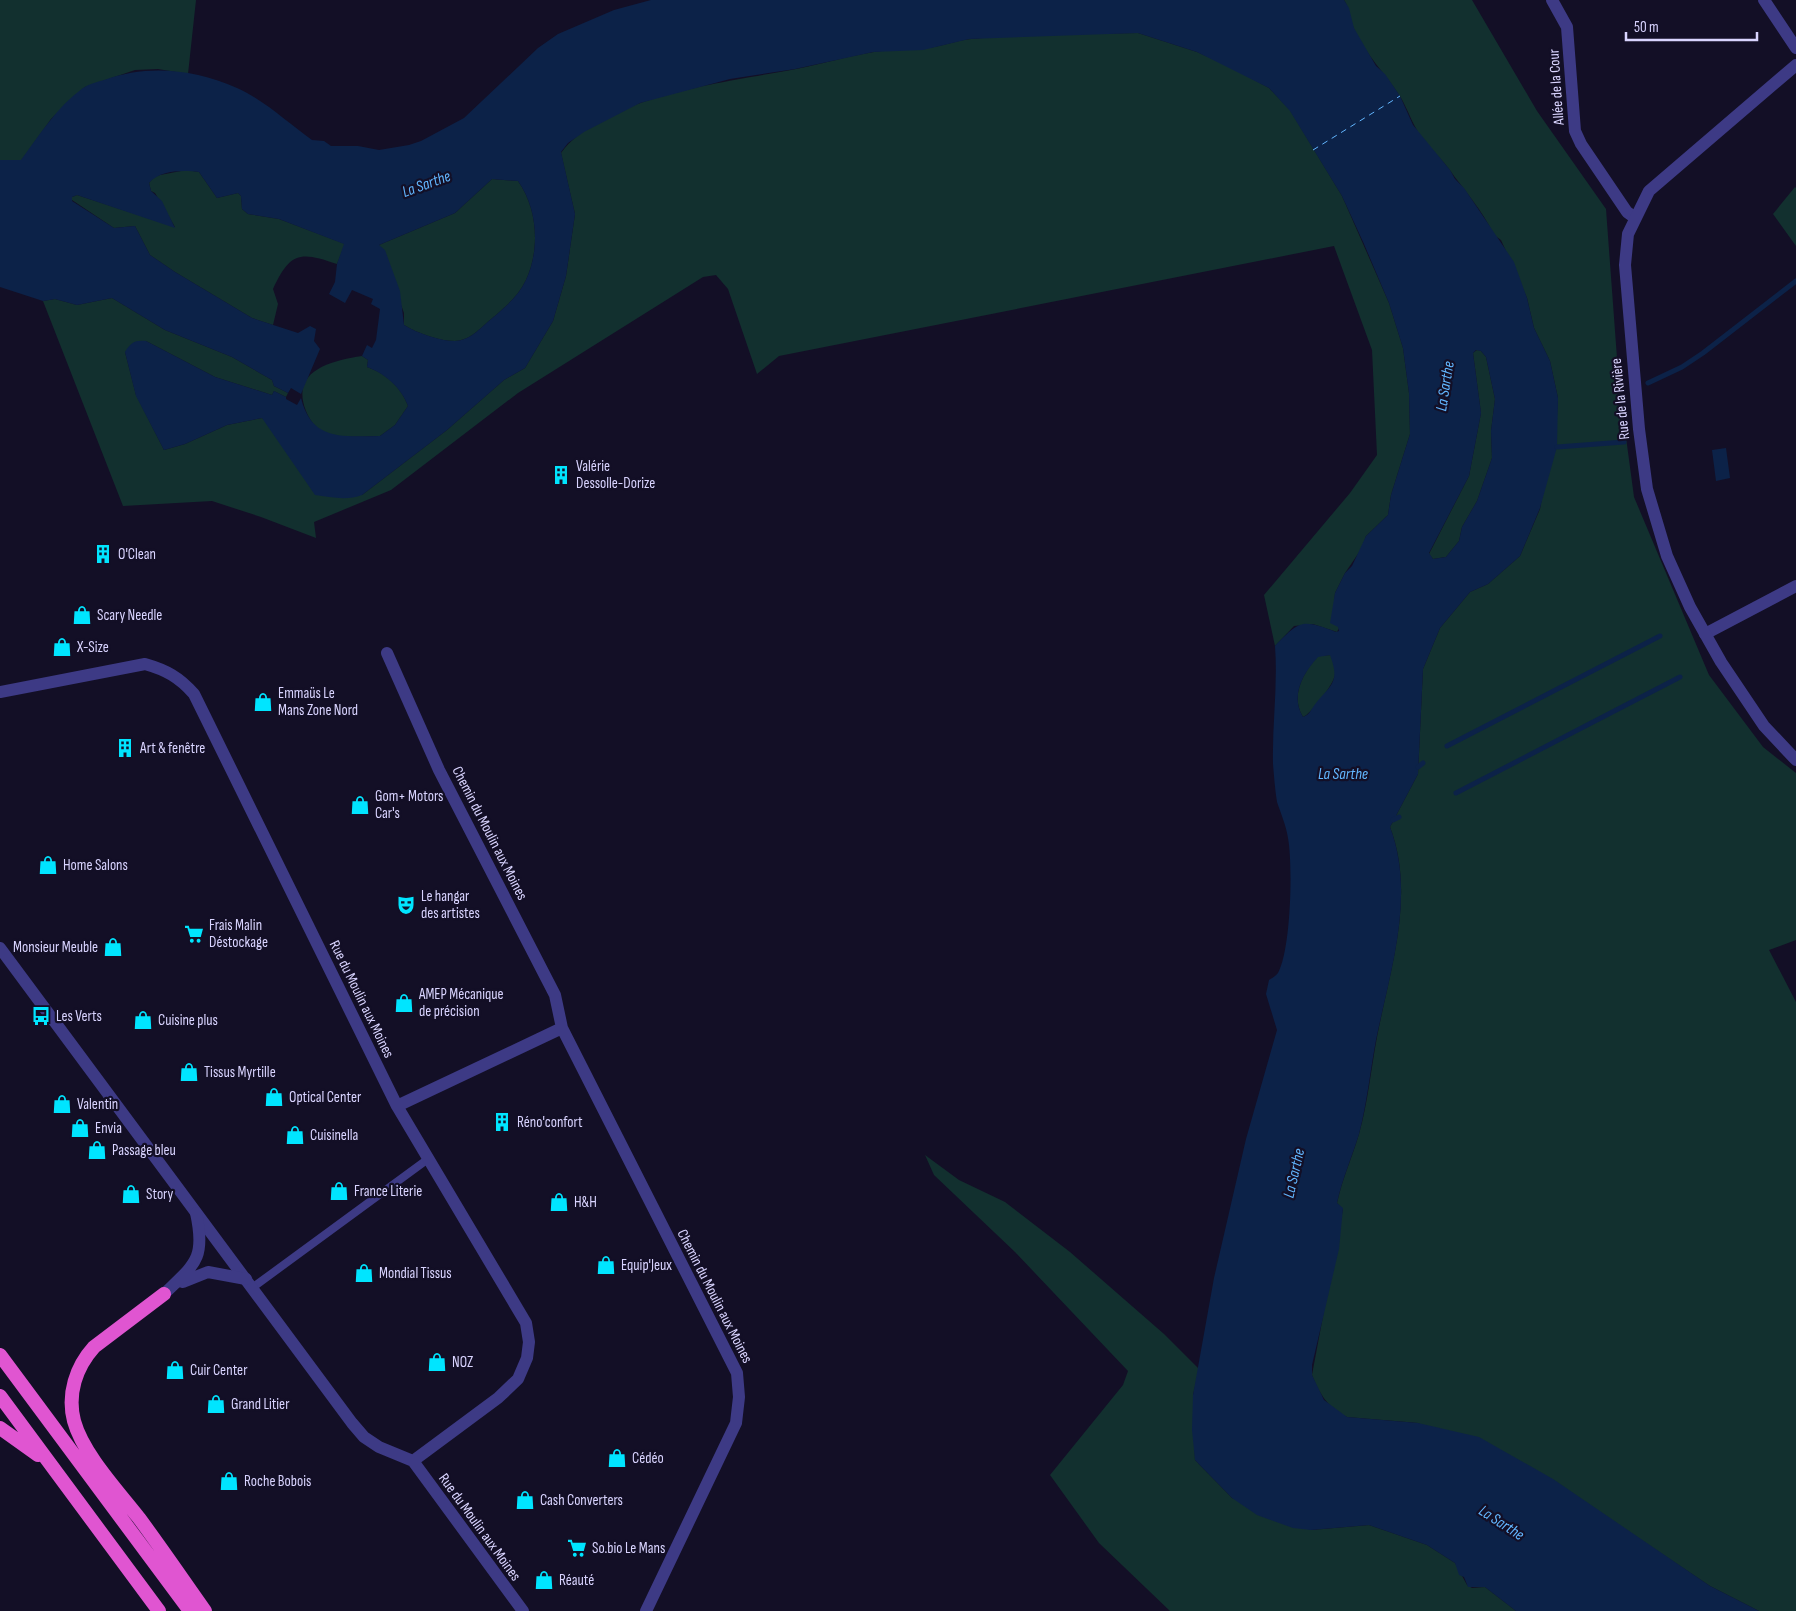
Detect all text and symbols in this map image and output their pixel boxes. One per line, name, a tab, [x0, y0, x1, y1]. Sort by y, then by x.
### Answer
scale bar	[1626, 10, 1757, 42]
text: 50 m	[1634, 18, 1659, 37]
street label: Allée de la Cour	[1544, 48, 1569, 127]
water label: La Sarthe	[400, 167, 453, 202]
street label: Rue de la Rivière	[1607, 357, 1634, 441]
water label: La Sarthe	[1432, 360, 1459, 413]
place label: Valérie Dessolle-Dorize	[576, 457, 655, 493]
building icon: Valérie Dessolle-Dorize	[550, 464, 572, 486]
building icon: O'Clean	[92, 543, 114, 565]
place label: O'Clean	[118, 545, 156, 564]
shop icon: Scary Needle	[71, 604, 93, 626]
place label: Scary Needle	[97, 606, 162, 625]
shop icon: X-Size	[51, 636, 73, 658]
place label: X-Size	[76, 638, 109, 657]
place label: Emmaüs Le Mans Zone Nord	[278, 684, 358, 720]
shop icon: Emmaüs Le Mans Zone Nord	[252, 691, 274, 713]
building icon: Art & fenêtre	[114, 737, 136, 759]
place label: Art & fenêtre	[139, 739, 205, 758]
street label: Chemin du Moulin aux Moines	[448, 763, 532, 903]
water label: La Sarthe	[1318, 765, 1368, 784]
place label: Gom+ Motors Car's	[375, 787, 443, 823]
shop icon: Gom+ Motors Car's	[349, 794, 371, 816]
shop icon: Home Salons	[37, 854, 59, 876]
place label: Home Salons	[63, 856, 128, 875]
place label: Le hangar des artistes	[421, 887, 480, 923]
theatre icon: Le hangar des artistes	[395, 894, 417, 916]
place label: Frais Malin Déstockage	[209, 916, 268, 952]
supermarket icon: Frais Malin Déstockage	[183, 923, 205, 945]
shop icon: Monsieur Meuble	[102, 936, 124, 958]
street label: Rue du Moulin aux Moines	[325, 937, 398, 1061]
place label: Monsieur Meuble	[13, 938, 98, 957]
place label: AMEP Mécanique de précision	[418, 985, 504, 1021]
shop icon: AMEP Mécanique de précision	[393, 992, 415, 1014]
bus stop icon: Les Verts	[30, 1005, 52, 1027]
place label: Les Verts	[56, 1007, 102, 1026]
shop icon: Cuisine plus	[132, 1009, 154, 1031]
place label: Cuisine plus	[158, 1011, 218, 1030]
shop icon: Tissus Myrtille	[178, 1061, 200, 1083]
place label: Tissus Myrtille	[204, 1063, 276, 1082]
shop icon: Optical Center	[263, 1086, 285, 1108]
place label: Optical Center	[289, 1088, 362, 1107]
shop icon: Valentin	[51, 1093, 73, 1115]
place label: Valentin	[77, 1095, 118, 1114]
building icon: Réno'confort	[491, 1111, 513, 1133]
place label: Réno'confort	[517, 1113, 583, 1132]
shop icon: Envia	[69, 1117, 91, 1139]
place label: Envia	[95, 1119, 122, 1138]
shop icon: Cuisinella	[284, 1124, 306, 1146]
place label: Cuisinella	[310, 1126, 358, 1145]
shop icon: Passage bleu	[86, 1139, 108, 1161]
place label: Passage bleu	[112, 1141, 176, 1160]
water label: La Sarthe	[1280, 1147, 1309, 1200]
shop icon: France Literie	[328, 1180, 350, 1202]
place label: France Literie	[354, 1182, 422, 1201]
shop icon: Story	[120, 1183, 142, 1205]
place label: Story	[146, 1185, 174, 1204]
shop icon: H&H	[548, 1191, 570, 1213]
place label: H&H	[574, 1193, 597, 1212]
street label: Chemin du Moulin aux Moines	[673, 1226, 757, 1366]
shop icon: Equip'Jeux	[595, 1254, 617, 1276]
place label: Equip'Jeux	[621, 1256, 672, 1275]
shop icon: Mondial Tissus	[353, 1262, 375, 1284]
place label: Mondial Tissus	[379, 1264, 452, 1283]
shop icon: NOZ	[426, 1351, 448, 1373]
place label: NOZ	[452, 1353, 473, 1372]
shop icon: Cuir Center	[164, 1359, 186, 1381]
place label: Cuir Center	[190, 1361, 248, 1380]
shop icon: Grand Litier	[205, 1393, 227, 1415]
place label: Grand Litier	[231, 1395, 290, 1414]
shop icon: Cédéo	[606, 1447, 628, 1469]
place label: Cédéo	[632, 1449, 664, 1468]
shop icon: Roche Bobois	[218, 1470, 240, 1492]
street label: Rue du Moulin aux Moines	[434, 1470, 525, 1585]
place label: Roche Bobois	[244, 1472, 311, 1491]
shop icon: Cash Converters	[514, 1489, 536, 1511]
place label: Cash Converters	[540, 1491, 623, 1510]
water label: La Sarthe	[1475, 1502, 1527, 1545]
supermarket icon: So.bio Le Mans	[566, 1537, 588, 1559]
place label: So.bio Le Mans	[592, 1539, 665, 1558]
shop icon: Réauté	[533, 1569, 555, 1591]
place label: Réauté	[559, 1571, 594, 1590]

